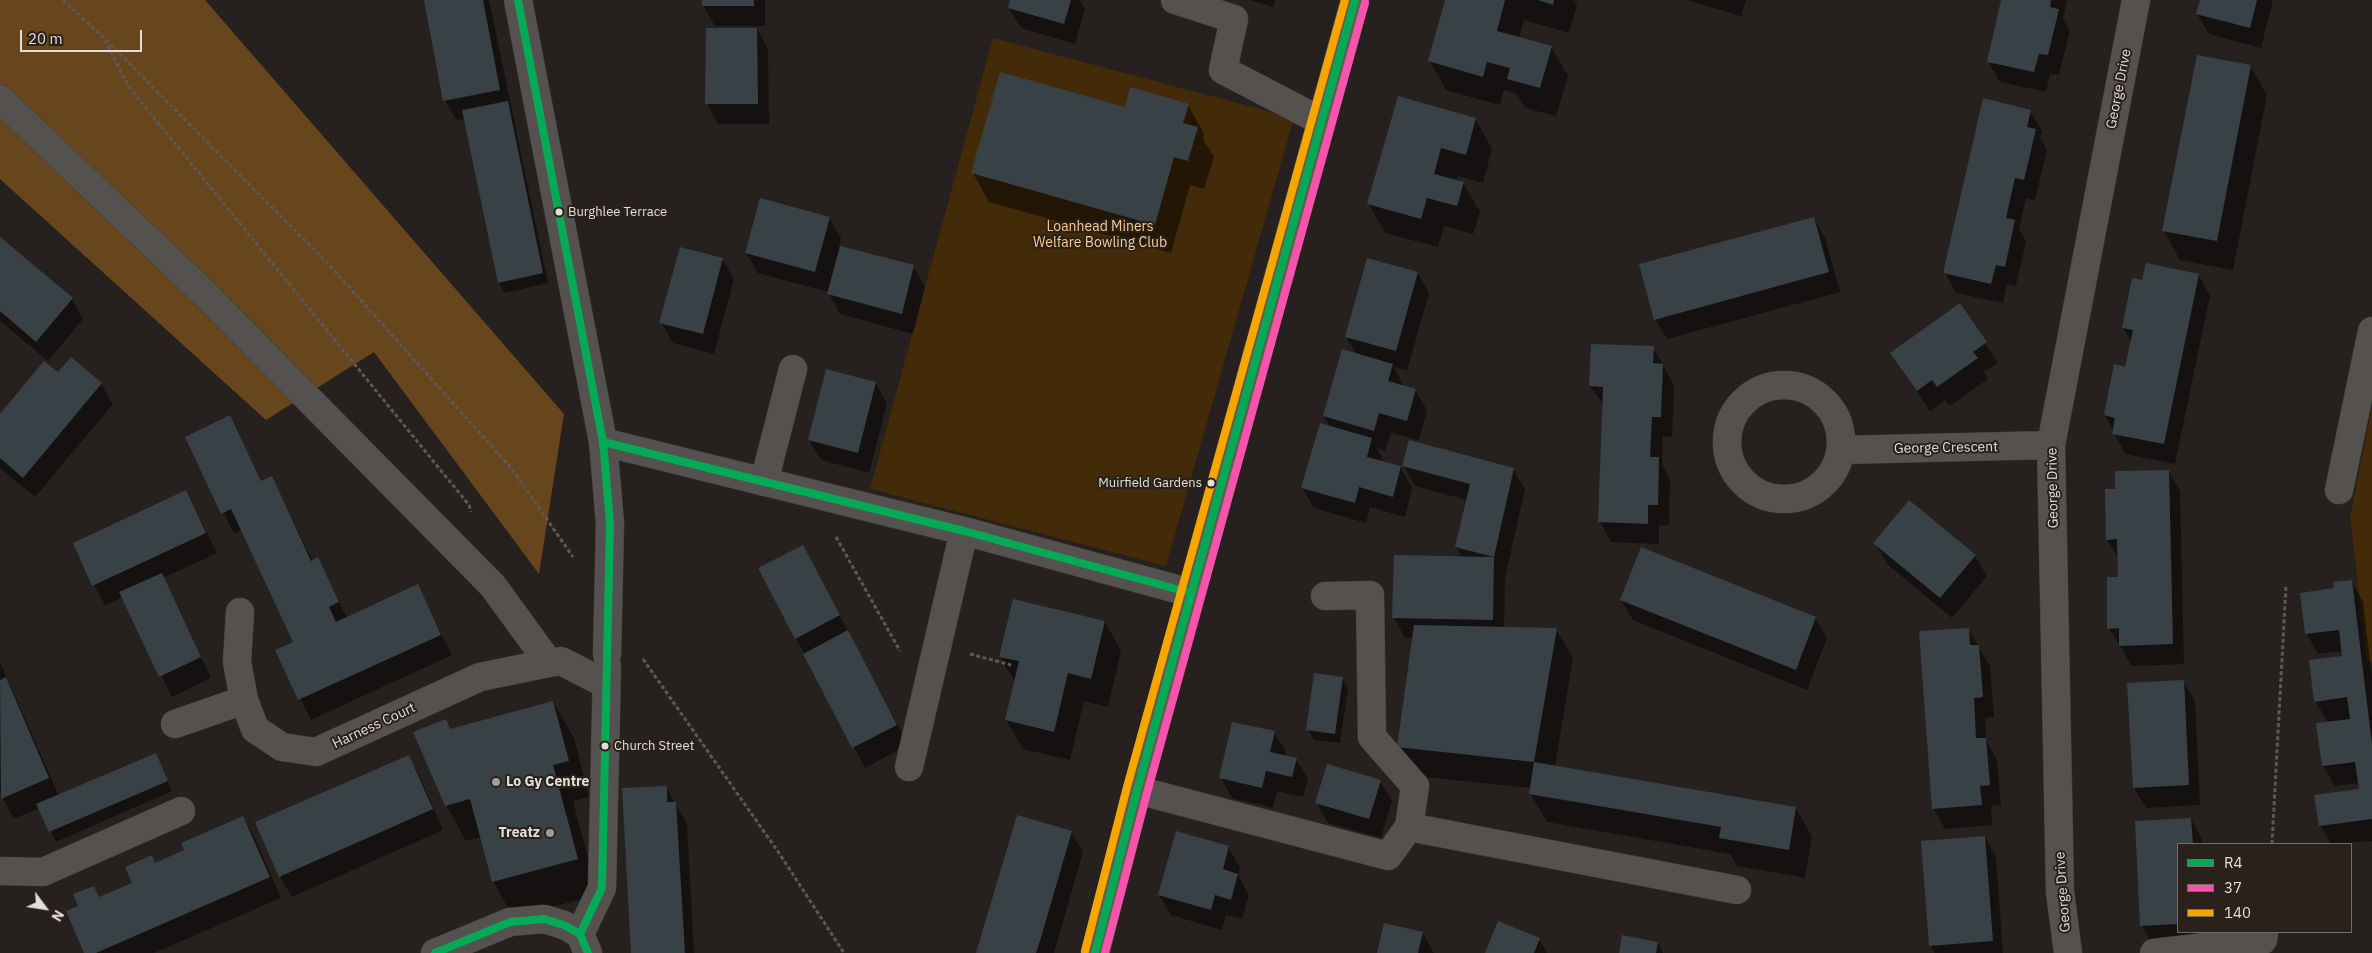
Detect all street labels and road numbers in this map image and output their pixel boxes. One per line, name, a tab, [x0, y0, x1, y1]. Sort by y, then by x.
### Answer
street label: George Drive	[2103, 48, 2135, 130]
street label: George Crescent	[1894, 439, 1998, 457]
street label: George Drive	[2044, 447, 2062, 529]
street label: Harness Court	[330, 699, 418, 753]
street label: George Drive	[2052, 851, 2074, 933]

